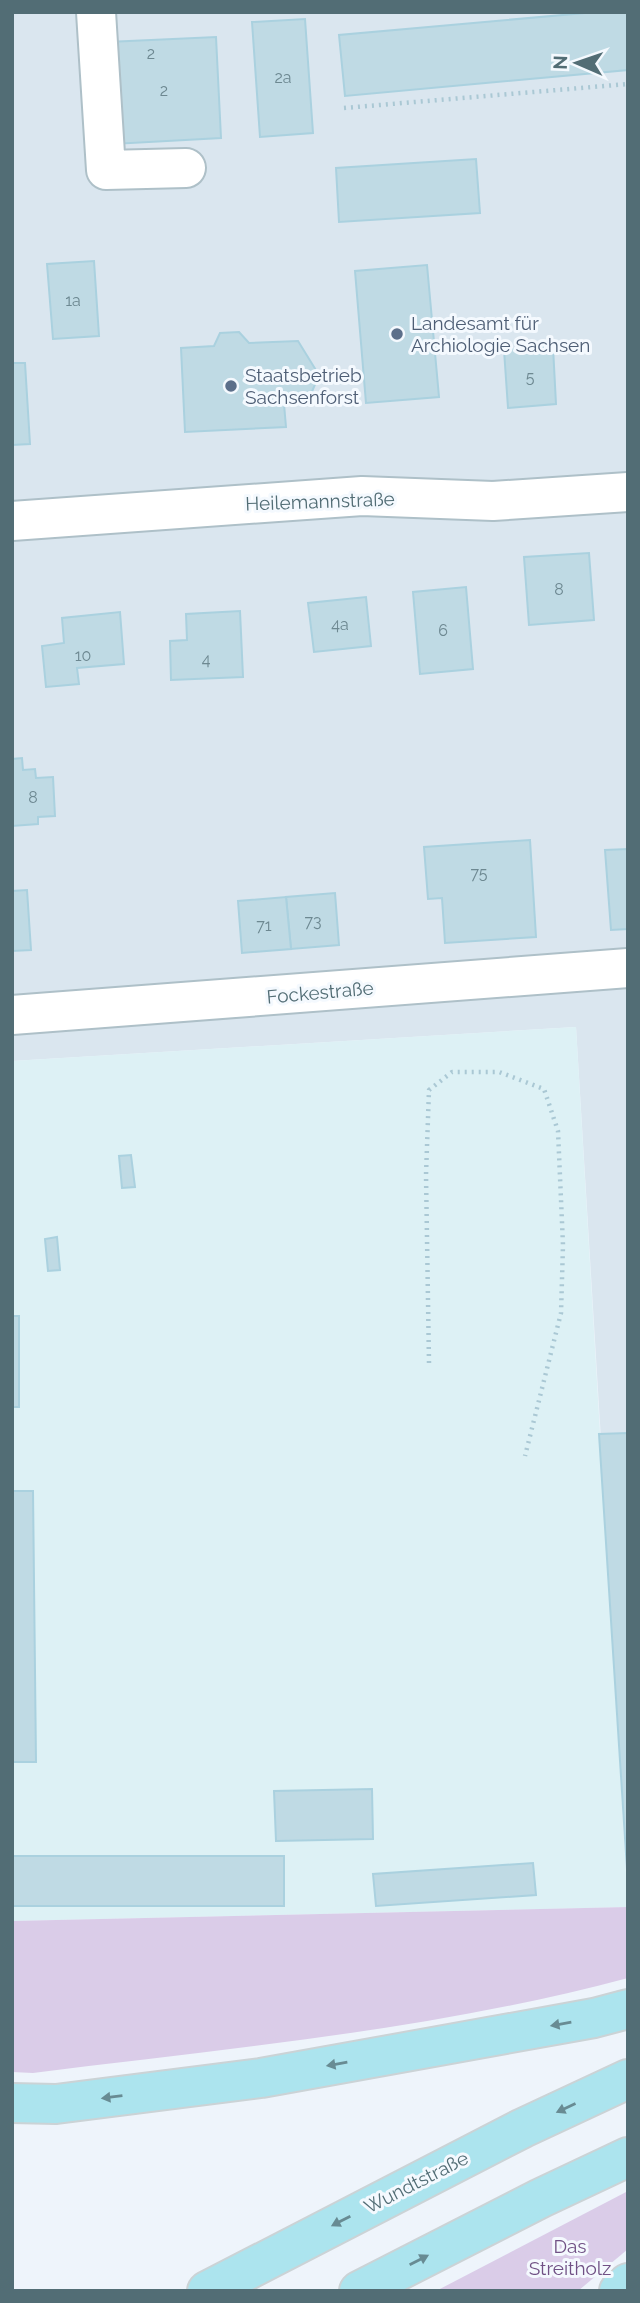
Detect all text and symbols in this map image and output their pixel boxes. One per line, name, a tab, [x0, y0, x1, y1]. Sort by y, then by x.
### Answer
north arrow	[542, 28, 612, 98]
house number: 2	[147, 44, 155, 63]
text: N	[549, 55, 571, 70]
house number: 2a	[274, 68, 292, 87]
house number: 2	[160, 81, 168, 100]
house number: 1a	[65, 291, 81, 310]
place label: Landesamt für Archiologie Sachsen	[411, 312, 590, 356]
marker: Landesamt für Archiologie Sachsen	[389, 326, 405, 342]
place label: Staatsbetrieb Sachsenforst	[245, 364, 362, 408]
house number: 5	[526, 368, 535, 387]
marker: Staatsbetrieb Sachsenforst	[223, 378, 239, 394]
street label: Heilemannstraße	[245, 487, 395, 515]
house number: 8	[554, 580, 564, 599]
house number: 4a	[331, 615, 349, 634]
house number: 6	[438, 621, 448, 640]
house number: 10	[75, 646, 91, 665]
house number: 4	[202, 650, 211, 669]
house number: 8	[28, 788, 38, 807]
house number: 75	[470, 864, 488, 883]
house number: 73	[304, 912, 322, 931]
house number: 71	[256, 916, 272, 935]
street label: Fockestraße	[266, 976, 374, 1008]
one-way arrow	[550, 2018, 572, 2029]
one-way arrow	[326, 2059, 348, 2070]
one-way arrow	[101, 2091, 123, 2102]
one-way arrow	[556, 2102, 576, 2114]
street label: Wundtstraße	[360, 2146, 472, 2218]
one-way arrow	[331, 2215, 351, 2226]
park label: Das Streitholz	[529, 2235, 611, 2279]
one-way arrow	[410, 2254, 430, 2266]

